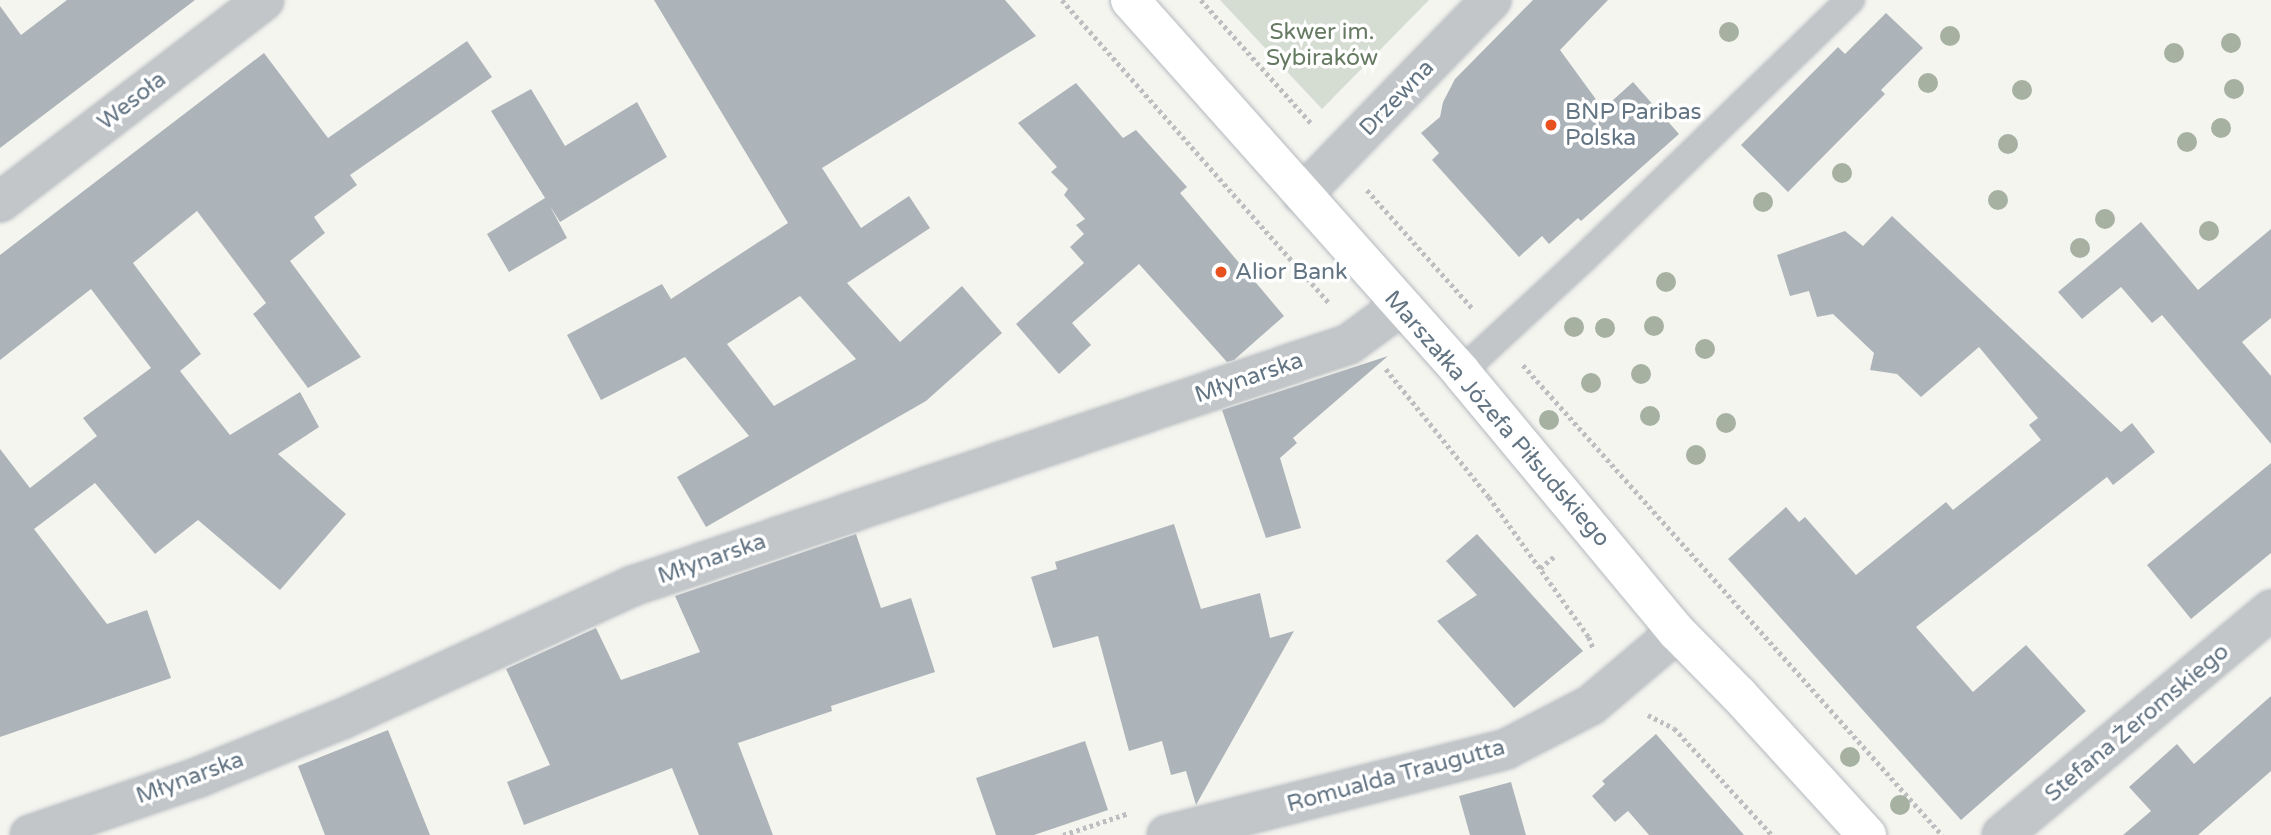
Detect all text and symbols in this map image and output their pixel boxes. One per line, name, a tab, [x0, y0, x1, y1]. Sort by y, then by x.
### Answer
park label: Skwer im. Sybiraków	[1266, 18, 1378, 72]
street label: Drzewna	[1354, 54, 1440, 142]
street label: Wesoła	[92, 66, 172, 136]
place label: BNP Paribas Polska	[1565, 98, 1702, 152]
marker: BNP Paribas Polska	[1543, 117, 1559, 133]
place label: Alior Bank	[1235, 258, 1348, 286]
marker: Alior Bank	[1213, 264, 1229, 280]
street label: Marszałka Józefa Piłsudskiego	[1378, 285, 1616, 553]
street label: Młynarska	[1191, 347, 1307, 409]
street label: Młynarska	[654, 528, 770, 590]
street label: Stefana Żeromskiego	[2039, 638, 2235, 808]
street label: Romualda Traugutta	[1284, 734, 1508, 818]
street label: Młynarska	[132, 746, 248, 810]

